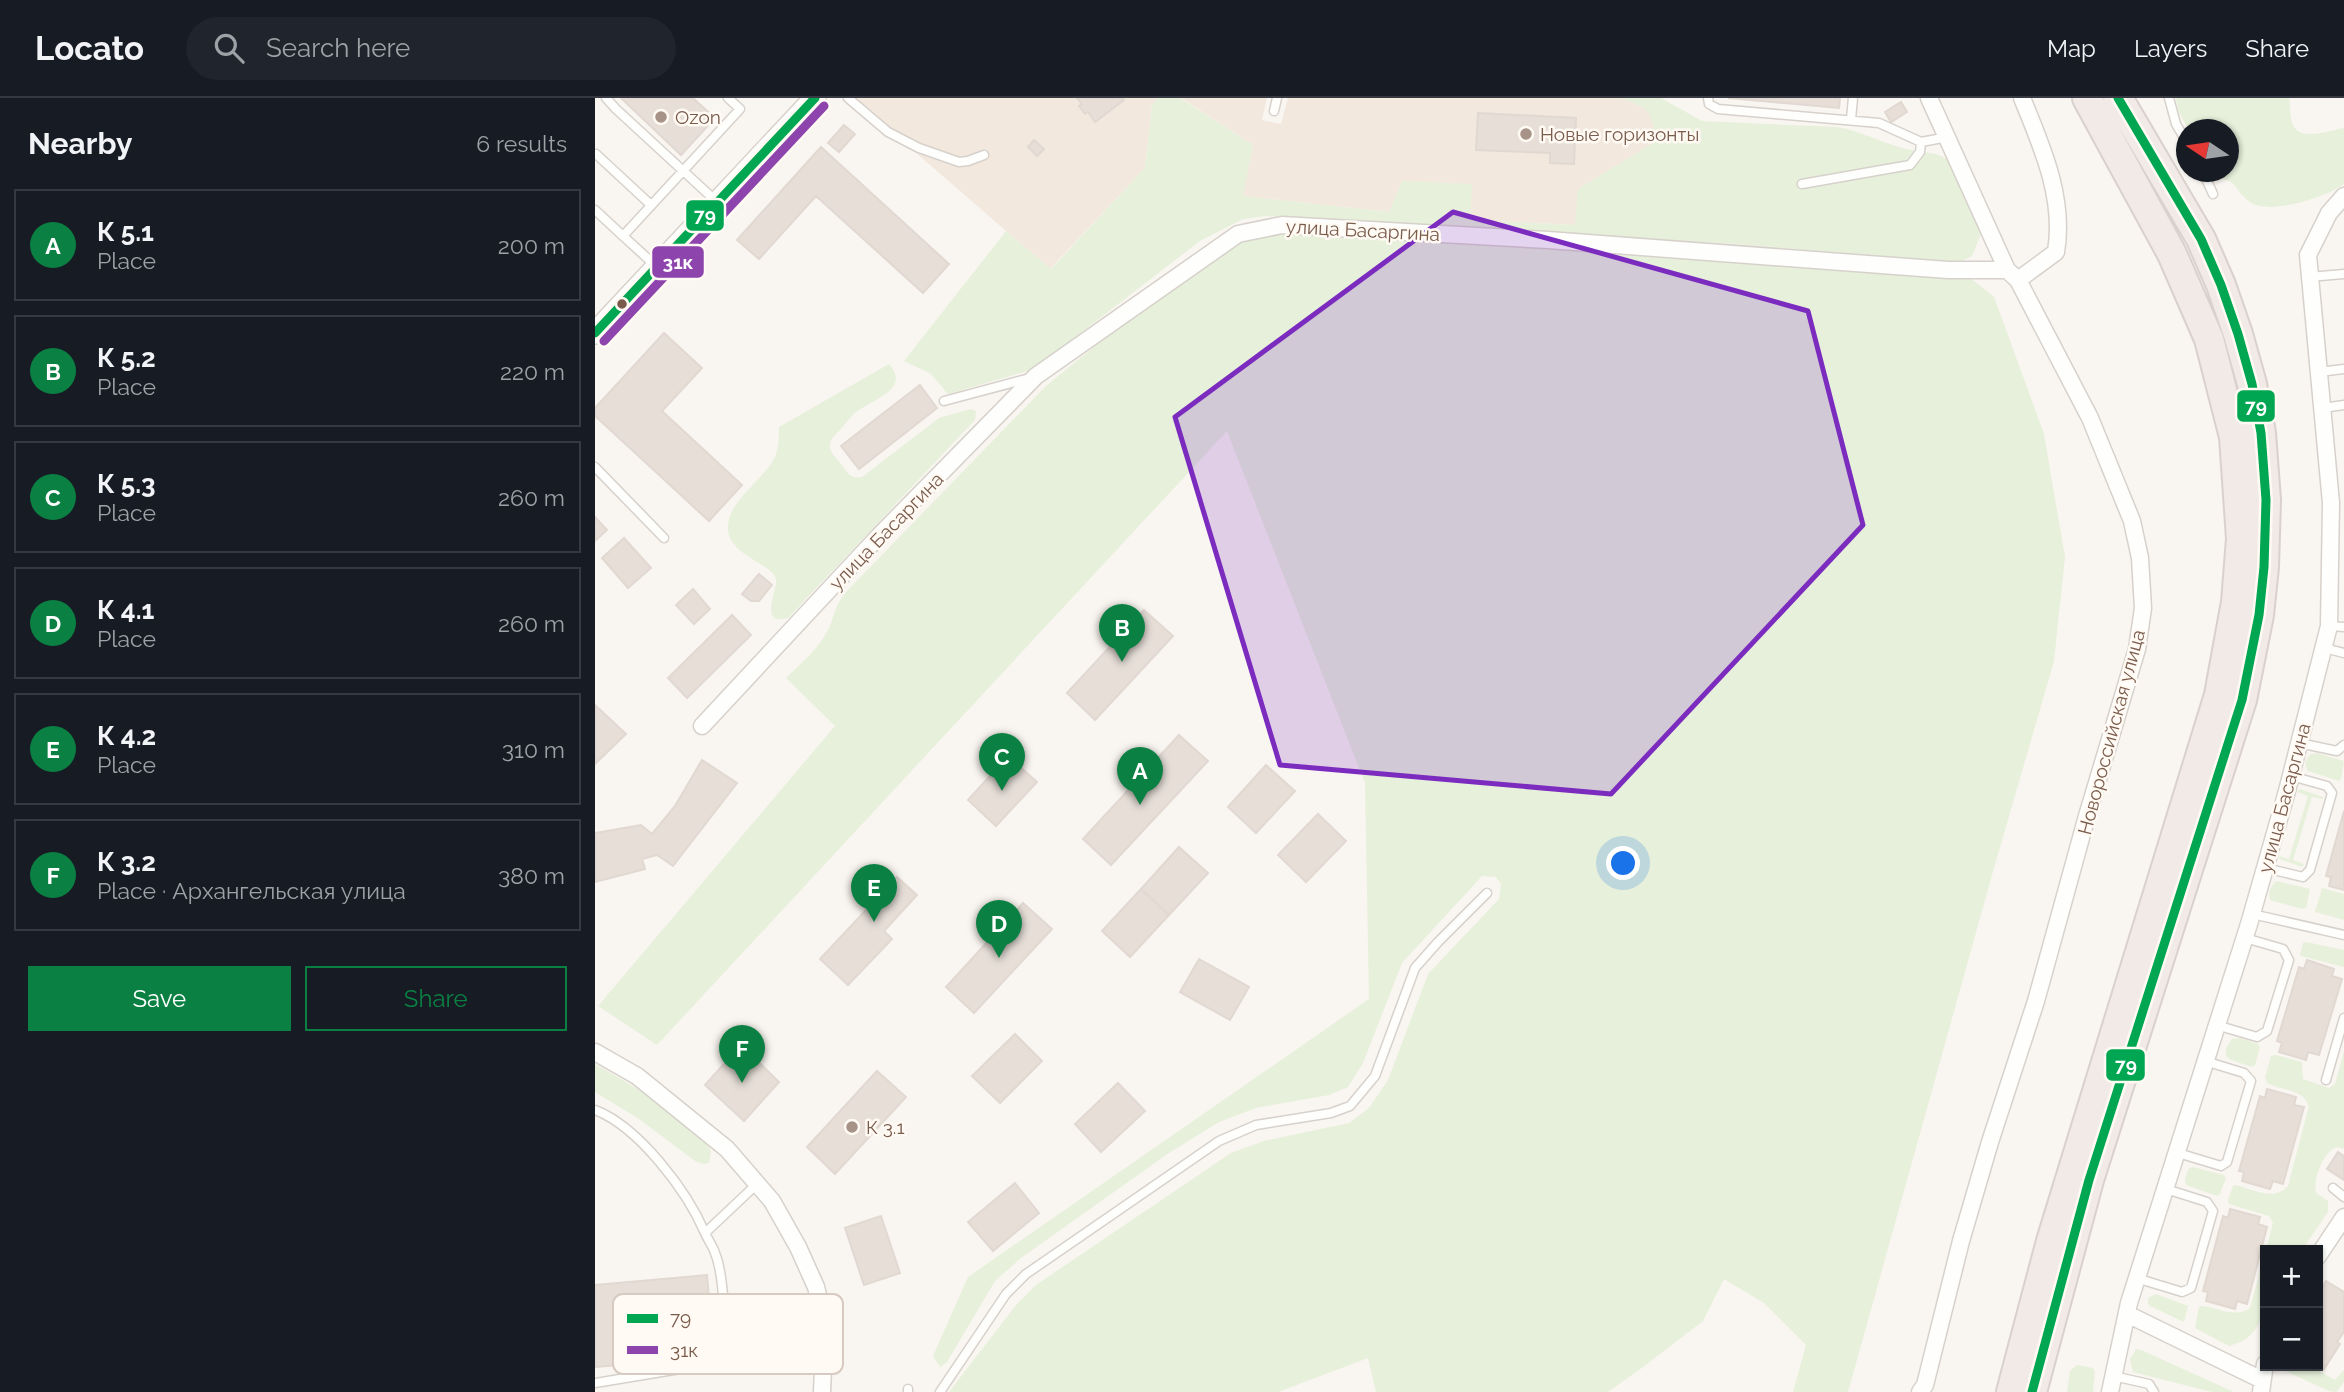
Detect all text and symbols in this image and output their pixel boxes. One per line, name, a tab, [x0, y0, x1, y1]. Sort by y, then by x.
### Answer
search box	[186, 17, 676, 80]
text: Locato	[35, 29, 144, 68]
icon: search	[210, 29, 248, 67]
text: Search here	[266, 33, 410, 63]
text: Map	[2047, 34, 2096, 63]
text: Layers	[2134, 34, 2207, 63]
text: Share	[2245, 34, 2309, 63]
place label: Ozon	[675, 106, 721, 128]
marker: Ozon	[653, 109, 669, 125]
north arrow	[2176, 119, 2239, 182]
place label: Новые горизонты	[1540, 123, 1699, 145]
text: Nearby	[28, 126, 132, 161]
marker: Новые горизонты	[1518, 126, 1534, 142]
text: 6 results	[476, 130, 567, 157]
line badge: 79	[685, 199, 725, 232]
text: 79	[694, 204, 716, 226]
street label: улица Басаргина	[1285, 215, 1441, 245]
text: К 5.1	[97, 217, 154, 247]
text: A	[45, 232, 61, 259]
text: 200 m	[498, 232, 565, 259]
line badge: 31к	[651, 245, 705, 279]
text: Place	[97, 247, 156, 274]
text: 31к	[663, 251, 694, 273]
unlabelled marker	[615, 297, 629, 311]
text: К 5.2	[97, 343, 156, 373]
text: B	[45, 358, 61, 385]
text: 220 m	[500, 358, 565, 385]
text: Place	[97, 373, 156, 400]
line badge: 79	[2236, 389, 2276, 423]
text: 79	[2245, 395, 2267, 417]
street label: улица Басаргина	[825, 468, 947, 594]
text: К 5.3	[97, 469, 156, 499]
text: C	[45, 484, 61, 511]
text: 260 m	[498, 484, 565, 511]
text: Place	[97, 499, 156, 526]
text: К 4.1	[97, 595, 154, 625]
pin: B	[1099, 604, 1145, 662]
text: D	[45, 610, 61, 637]
text: 260 m	[498, 610, 565, 637]
text: Place	[97, 625, 156, 652]
street label: Новороссийская улица	[2073, 627, 2149, 837]
text: К 4.2	[97, 721, 156, 751]
street label: улица Басаргина	[2253, 721, 2315, 875]
pin: C	[979, 733, 1025, 791]
text: E	[46, 736, 60, 763]
text: 310 m	[502, 736, 565, 763]
pin: A	[1117, 747, 1163, 805]
text: Place	[97, 751, 156, 778]
your location	[1606, 846, 1640, 880]
text: К 3.2	[97, 847, 156, 877]
text: F	[46, 862, 60, 889]
text: 380 m	[498, 862, 565, 889]
pin: E	[851, 864, 897, 922]
text: Place · Архангельская улица	[97, 877, 406, 904]
pin: D	[976, 900, 1022, 958]
button: Save	[28, 966, 291, 1031]
button: Share	[305, 966, 567, 1031]
pin: F	[719, 1025, 765, 1083]
line badge: 79	[2105, 1048, 2146, 1082]
text: 79	[2115, 1054, 2137, 1076]
place label: К 3.1	[866, 1116, 905, 1138]
marker: К 3.1	[844, 1119, 860, 1135]
map controls	[2260, 1245, 2323, 1371]
button: +	[2260, 1245, 2323, 1308]
legend	[613, 1294, 843, 1374]
text: 79	[670, 1307, 691, 1329]
button: −	[2260, 1308, 2323, 1371]
text: 31к	[670, 1339, 698, 1361]

